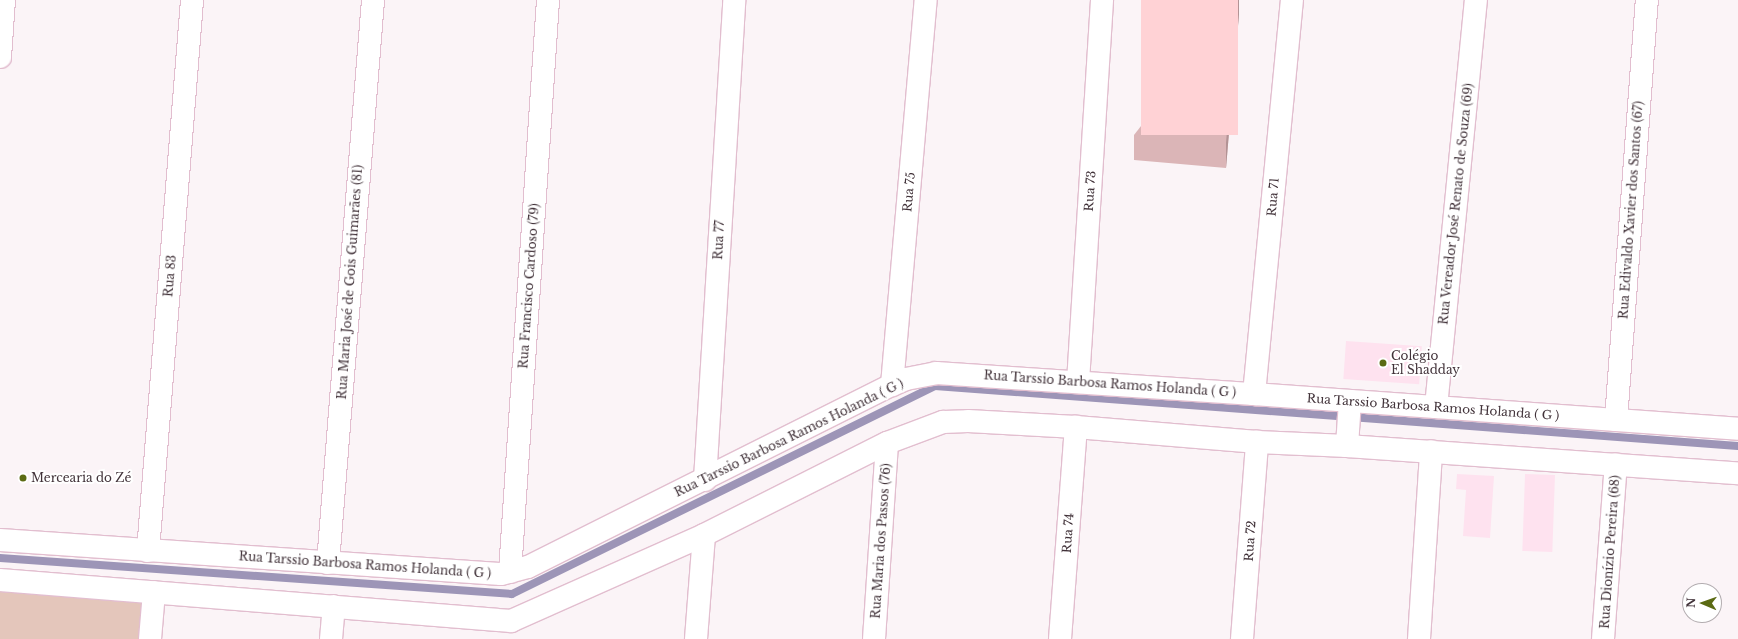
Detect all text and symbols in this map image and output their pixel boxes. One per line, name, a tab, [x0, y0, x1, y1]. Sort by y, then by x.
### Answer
street label: Rua Vereador José Renato de Souza (69)	[1436, 82, 1476, 326]
street label: Rua Edivaldo Xavier dos Santos (67)	[1616, 100, 1646, 320]
street label: Rua Maria José de Gois Guimarães (81)	[335, 164, 365, 400]
street label: Rua 73	[1081, 170, 1099, 212]
street label: Rua 75	[900, 171, 918, 213]
street label: Rua 71	[1264, 177, 1282, 217]
street label: Rua Francisco Cardoso (79)	[516, 203, 542, 369]
street label: Rua 77	[711, 220, 727, 260]
street label: Rua 83	[161, 254, 179, 298]
place label: Colégio El Shadday	[1391, 349, 1460, 377]
marker: Colégio El Shadday	[1378, 358, 1388, 368]
street label: Rua Tarssio Barbosa Ramos Holanda ( G )	[983, 368, 1237, 400]
street label: Rua Tarssio Barbosa Ramos Holanda ( G )	[672, 376, 906, 500]
street label: Rua Tarssio Barbosa Ramos Holanda ( G )	[1306, 391, 1560, 423]
street label: Rua Maria dos Passos (76)	[868, 463, 894, 619]
place label: Mercearia do Zé	[31, 471, 132, 485]
marker: Mercearia do Zé	[18, 473, 28, 483]
street label: Rua Dionízio Pereira (68)	[1597, 475, 1623, 629]
street label: Rua 74	[1059, 512, 1077, 554]
street label: Rua 72	[1241, 520, 1259, 562]
street label: Rua Tarssio Barbosa Ramos Holanda ( G )	[238, 549, 492, 581]
north arrow	[1682, 583, 1722, 623]
text: N	[1684, 597, 1698, 608]

